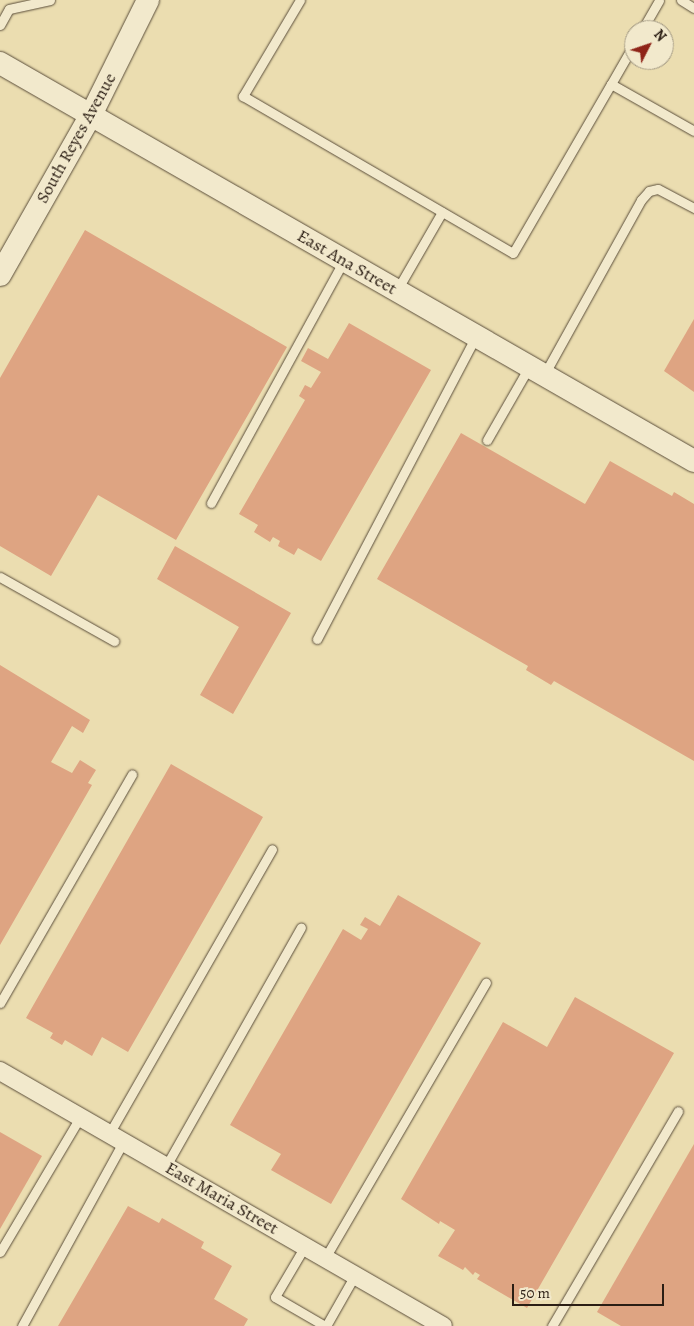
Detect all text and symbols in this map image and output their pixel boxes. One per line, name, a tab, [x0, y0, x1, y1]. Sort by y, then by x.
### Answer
north arrow	[624, 20, 674, 70]
text: N	[649, 25, 670, 46]
street label: South Reyes Avenue	[31, 69, 121, 207]
street label: East Ana Street	[293, 225, 401, 299]
street label: East Maria Street	[162, 1157, 282, 1239]
scale bar	[514, 1274, 666, 1306]
text: 50 m	[520, 1283, 550, 1303]

